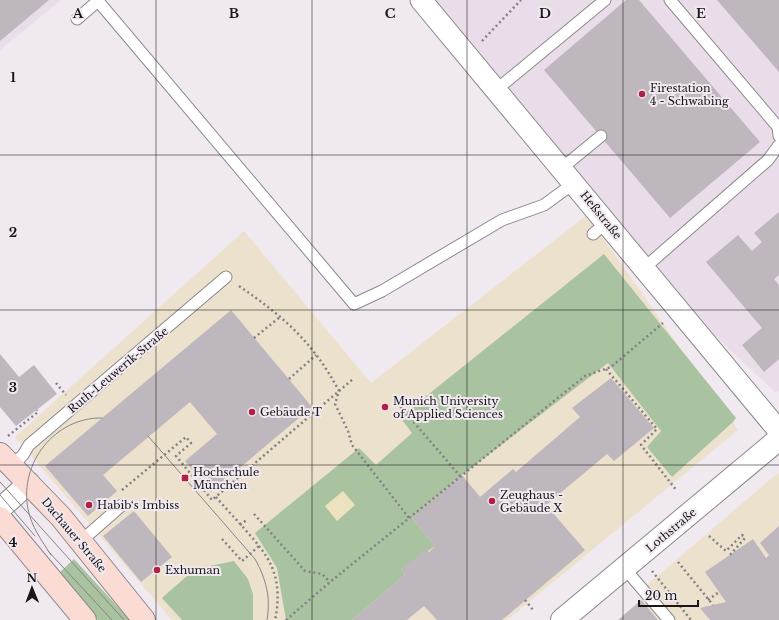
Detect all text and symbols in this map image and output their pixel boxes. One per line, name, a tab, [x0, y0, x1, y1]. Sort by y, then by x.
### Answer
text: A	[72, 5, 84, 22]
text: B	[229, 5, 239, 22]
text: C	[385, 5, 396, 22]
text: D	[539, 5, 551, 22]
text: E	[696, 5, 706, 22]
text: 1	[10, 69, 16, 86]
place label: Firestation 4 - Schwabing	[650, 81, 729, 108]
marker: Firestation 4 - Schwabing	[637, 89, 647, 99]
street label: Heßstraße	[577, 188, 625, 242]
text: 2	[9, 224, 17, 241]
street label: Ruth-Leuwerik-Straße	[65, 324, 171, 416]
text: 3	[9, 379, 17, 396]
place label: Munich University of Applied Sciences	[393, 394, 503, 421]
marker: Munich University of Applied Sciences	[380, 402, 390, 412]
place label: Gebäude T	[260, 405, 322, 419]
marker: Gebäude T	[247, 407, 257, 417]
place label: Hochschule München	[193, 465, 259, 492]
marker: Hochschule München	[180, 473, 190, 483]
place label: Zeughaus - Gebäude X	[500, 488, 563, 515]
street label: Dachauer Straße	[39, 495, 109, 575]
marker: Zeughaus - Gebäude X	[487, 496, 497, 506]
place label: Habib‘s Imbiss	[97, 498, 179, 512]
marker: Habib‘s Imbiss	[84, 500, 94, 510]
street label: Lothstraße	[643, 505, 699, 555]
text: 4	[9, 534, 18, 551]
place label: Exhuman	[165, 563, 221, 577]
marker: Exhuman	[152, 565, 162, 575]
north arrow	[12, 568, 52, 608]
text: N	[27, 571, 38, 585]
scale bar	[639, 582, 698, 608]
text: 20 m	[645, 588, 677, 603]

